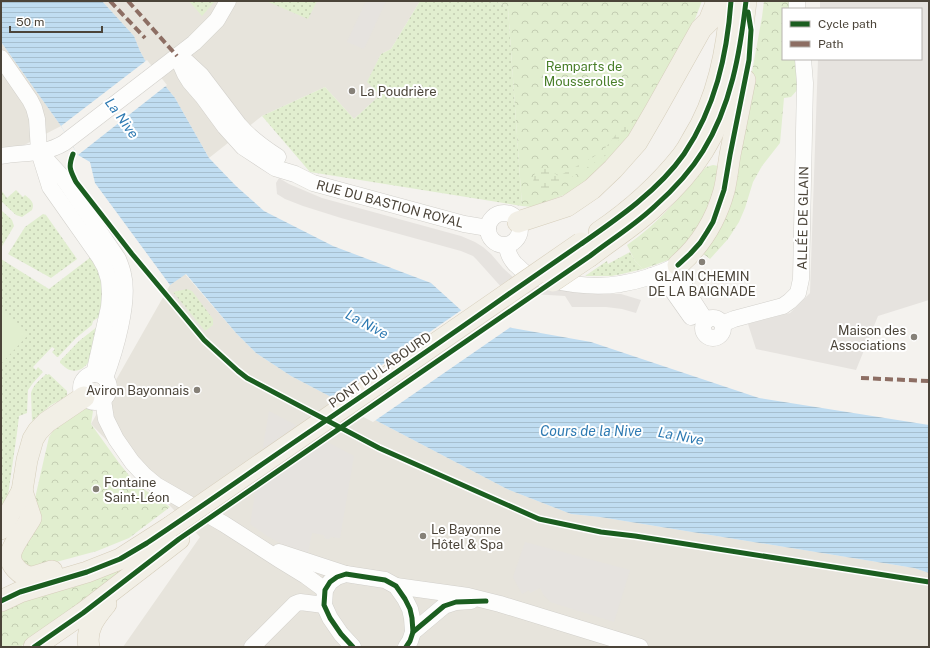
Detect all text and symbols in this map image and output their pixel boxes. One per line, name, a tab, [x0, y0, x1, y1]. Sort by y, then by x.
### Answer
scale bar	[10, 8, 102, 34]
legend	[782, 8, 922, 60]
text: 50 m	[16, 15, 44, 29]
text: Cycle path	[818, 17, 877, 31]
text: Path	[818, 37, 844, 51]
park label: Remparts de Mousserolles	[544, 59, 624, 89]
place label: La Poudrière	[360, 84, 437, 99]
marker: La Poudrière	[347, 86, 357, 96]
water label: La Nive	[102, 95, 142, 142]
street label: ALLÉE DE GLAIN	[794, 166, 811, 270]
street label: RUE DU BASTION ROYAL	[315, 177, 465, 231]
marker: GLAIN CHEMIN DE LA BAIGNADE	[697, 257, 707, 267]
place label: GLAIN CHEMIN DE LA BAIGNADE	[648, 269, 756, 299]
water label: La Nive	[343, 306, 392, 342]
place label: Maison des Associations	[830, 323, 906, 353]
street label: PONT DU LABOURD	[326, 329, 434, 411]
marker: Maison des Associations	[909, 332, 919, 342]
place label: Aviron Bayonnais	[86, 383, 189, 398]
marker: Aviron Bayonnais	[192, 385, 202, 395]
water label: Cours de la Nive	[540, 423, 642, 439]
water label: La Nive	[657, 424, 706, 448]
place label: Fontaine Saint-Léon	[104, 475, 170, 505]
marker: Fontaine Saint-Léon	[91, 484, 101, 494]
place label: Le Bayonne Hôtel & Spa	[431, 522, 503, 552]
marker: Le Bayonne Hôtel & Spa	[418, 531, 428, 541]

